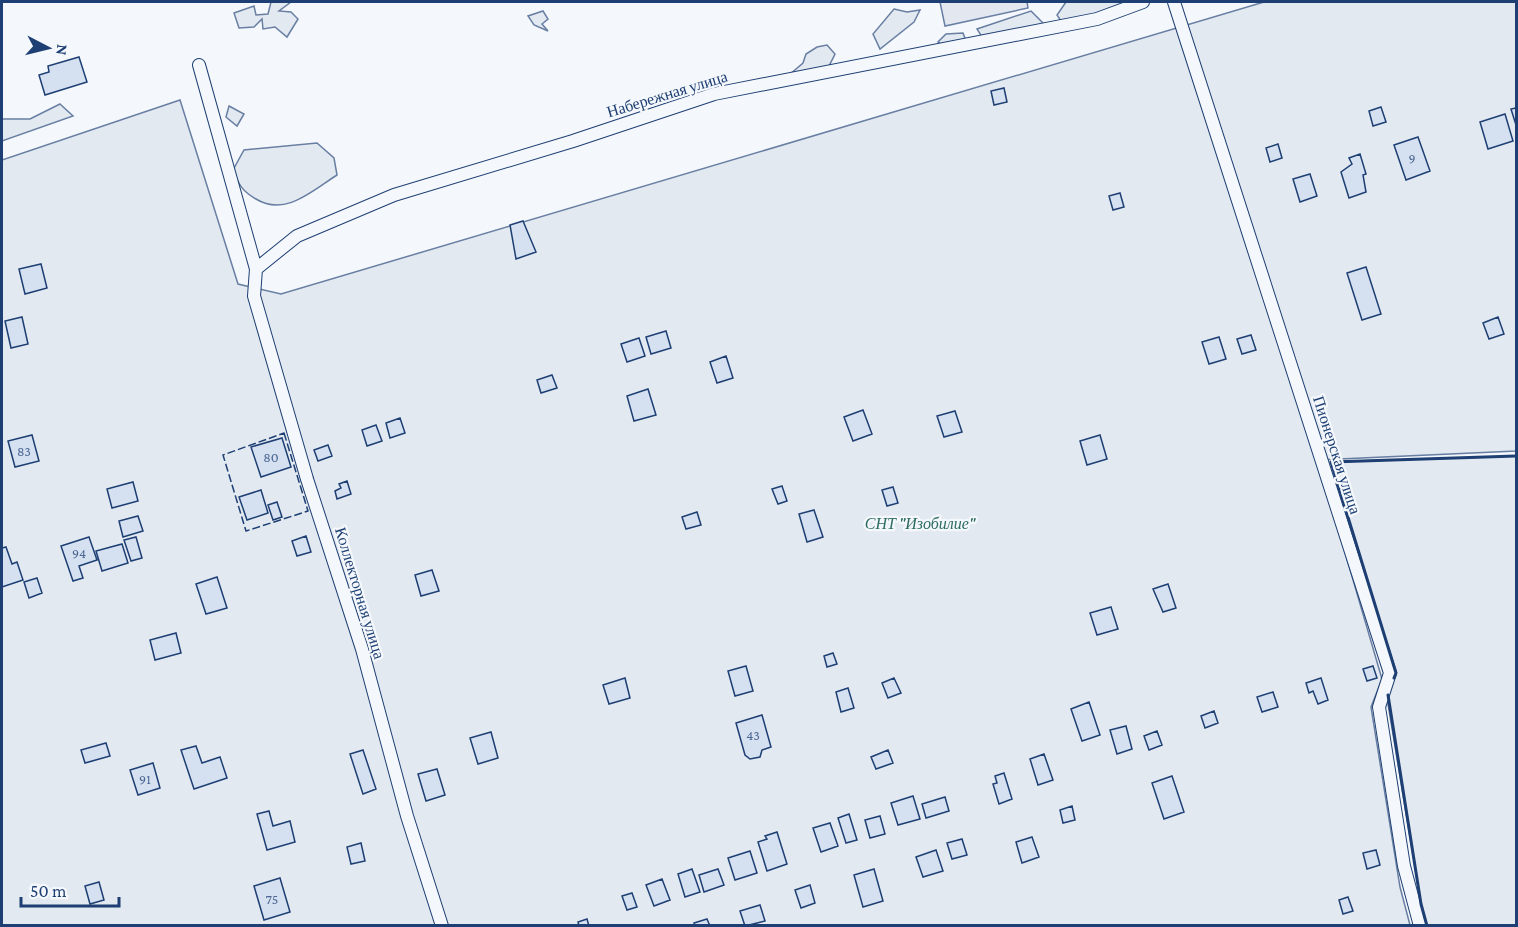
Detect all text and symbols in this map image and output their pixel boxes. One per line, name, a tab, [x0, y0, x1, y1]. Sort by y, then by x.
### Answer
north arrow	[18, 18, 78, 78]
text: N	[53, 43, 71, 56]
street label: Набережная улица	[605, 68, 730, 121]
house number: 9	[1408, 150, 1416, 166]
street label: Пионерская улица	[1309, 394, 1364, 517]
house number: 83	[17, 443, 31, 459]
house number: 80	[263, 449, 279, 465]
park label: СНТ "Изобилие"	[865, 515, 977, 532]
street label: Коллекторная улица	[331, 525, 388, 661]
house number: 94	[72, 545, 86, 561]
house number: 43	[746, 727, 760, 743]
house number: 91	[139, 771, 151, 787]
scale bar	[21, 870, 118, 908]
text: 50 m	[30, 881, 67, 901]
house number: 75	[266, 891, 278, 907]

